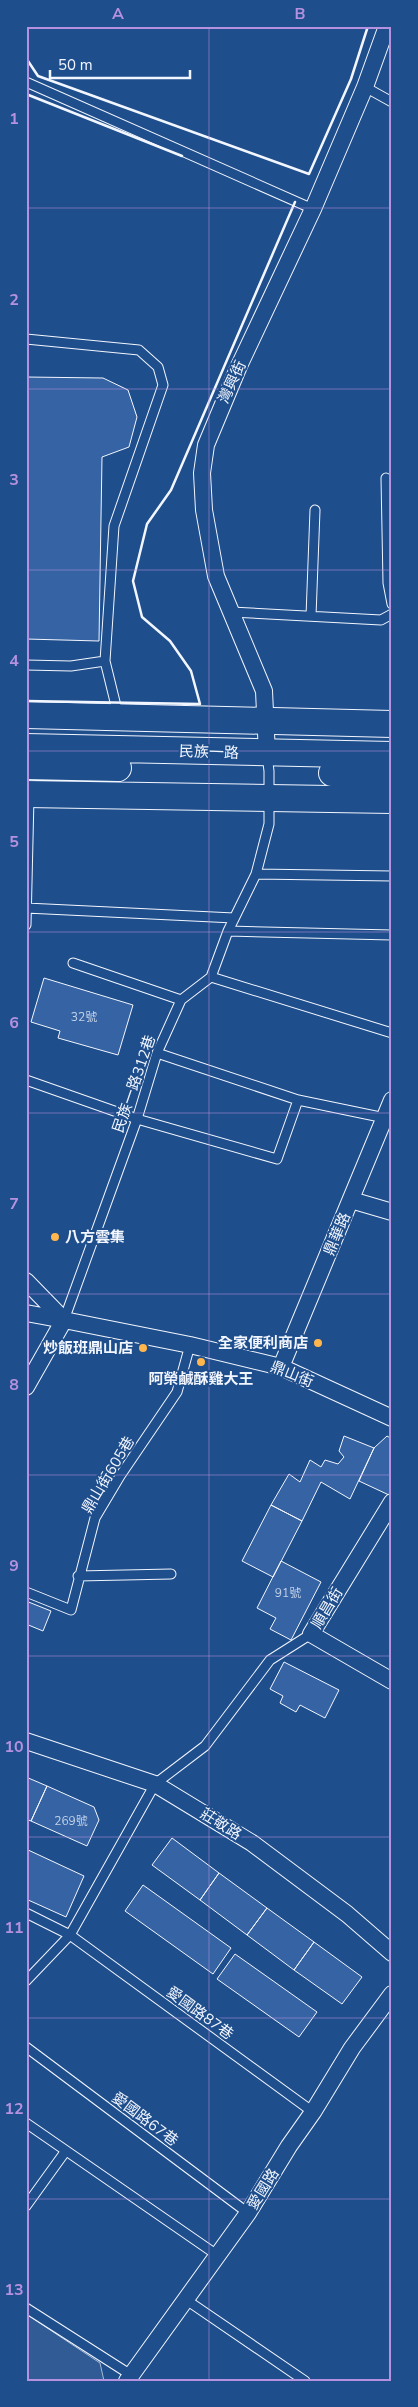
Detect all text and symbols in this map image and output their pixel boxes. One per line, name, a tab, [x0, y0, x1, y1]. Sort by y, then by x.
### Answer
text: A	[112, 3, 124, 25]
text: B	[294, 3, 306, 25]
scale bar	[50, 48, 190, 80]
text: 50 m	[58, 55, 93, 75]
text: 1	[9, 108, 19, 130]
text: 2	[9, 289, 19, 311]
street label: 灣興街	[213, 357, 251, 407]
text: 3	[9, 469, 19, 491]
text: 4	[9, 650, 19, 672]
street label: 民族一路	[179, 741, 239, 763]
text: 5	[9, 831, 19, 853]
house number: 32號	[71, 1009, 97, 1025]
text: 6	[9, 1012, 19, 1034]
street label: 民族一路312巷	[108, 1033, 160, 1135]
text: 7	[9, 1193, 19, 1215]
street label: 鼎華路	[319, 1209, 355, 1259]
place label: 八方雲集	[65, 1227, 125, 1247]
marker: 八方雲集	[49, 1231, 61, 1243]
place label: 全家便利商店	[218, 1333, 308, 1353]
marker: 全家便利商店	[312, 1337, 324, 1349]
place label: 炒飯班鼎山店	[43, 1338, 133, 1358]
marker: 炒飯班鼎山店	[137, 1342, 149, 1354]
marker: 阿榮鹹酥雞大王	[195, 1356, 207, 1368]
street label: 鼎山街	[267, 1356, 317, 1392]
place label: 阿榮鹹酥雞大王	[148, 1369, 254, 1389]
text: 8	[9, 1374, 19, 1396]
street label: 鼎山街605巷	[77, 1433, 139, 1517]
text: 9	[9, 1555, 19, 1577]
street label: 順昌街	[307, 1584, 347, 1632]
house number: 91號	[275, 1585, 301, 1601]
text: 10	[4, 1736, 24, 1758]
street label: 莊敬路	[197, 1804, 245, 1844]
house number: 269號	[54, 1813, 88, 1829]
text: 11	[4, 1917, 24, 1939]
street label: 愛國路87巷	[163, 1982, 237, 2044]
street label: 愛國路67巷	[108, 2088, 182, 2150]
text: 12	[4, 2098, 24, 2120]
street label: 愛國路	[243, 2165, 283, 2213]
text: 13	[4, 2279, 24, 2301]

